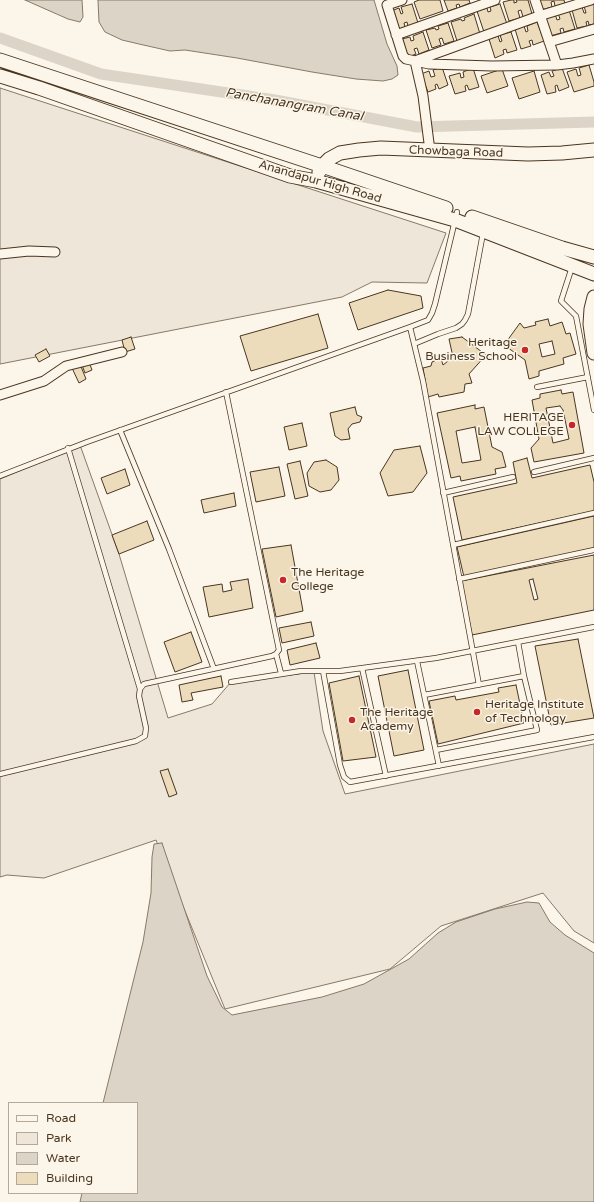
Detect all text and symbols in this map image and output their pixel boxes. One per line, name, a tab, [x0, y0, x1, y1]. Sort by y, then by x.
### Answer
water label: Panchanangram Canal	[224, 85, 364, 125]
street label: Chowbaga Road	[409, 143, 503, 161]
street label: Anandapur High Road	[257, 158, 383, 206]
place label: Heritage Business School	[425, 336, 517, 364]
marker: Heritage Business School	[520, 345, 530, 355]
place label: HERITAGE LAW COLLEGE	[477, 411, 564, 439]
marker: HERITAGE LAW COLLEGE	[567, 420, 577, 430]
place label: The Heritage College	[291, 566, 364, 594]
marker: The Heritage College	[278, 575, 288, 585]
place label: Heritage Institute of Technology	[485, 698, 584, 726]
place label: The Heritage Academy	[360, 706, 433, 734]
marker: Heritage Institute of Technology	[472, 707, 482, 717]
marker: The Heritage Academy	[347, 715, 357, 725]
legend	[8, 1102, 138, 1194]
text: Road	[46, 1111, 76, 1125]
text: Park	[46, 1131, 72, 1145]
text: Water	[46, 1151, 80, 1165]
text: Building	[46, 1171, 93, 1185]

